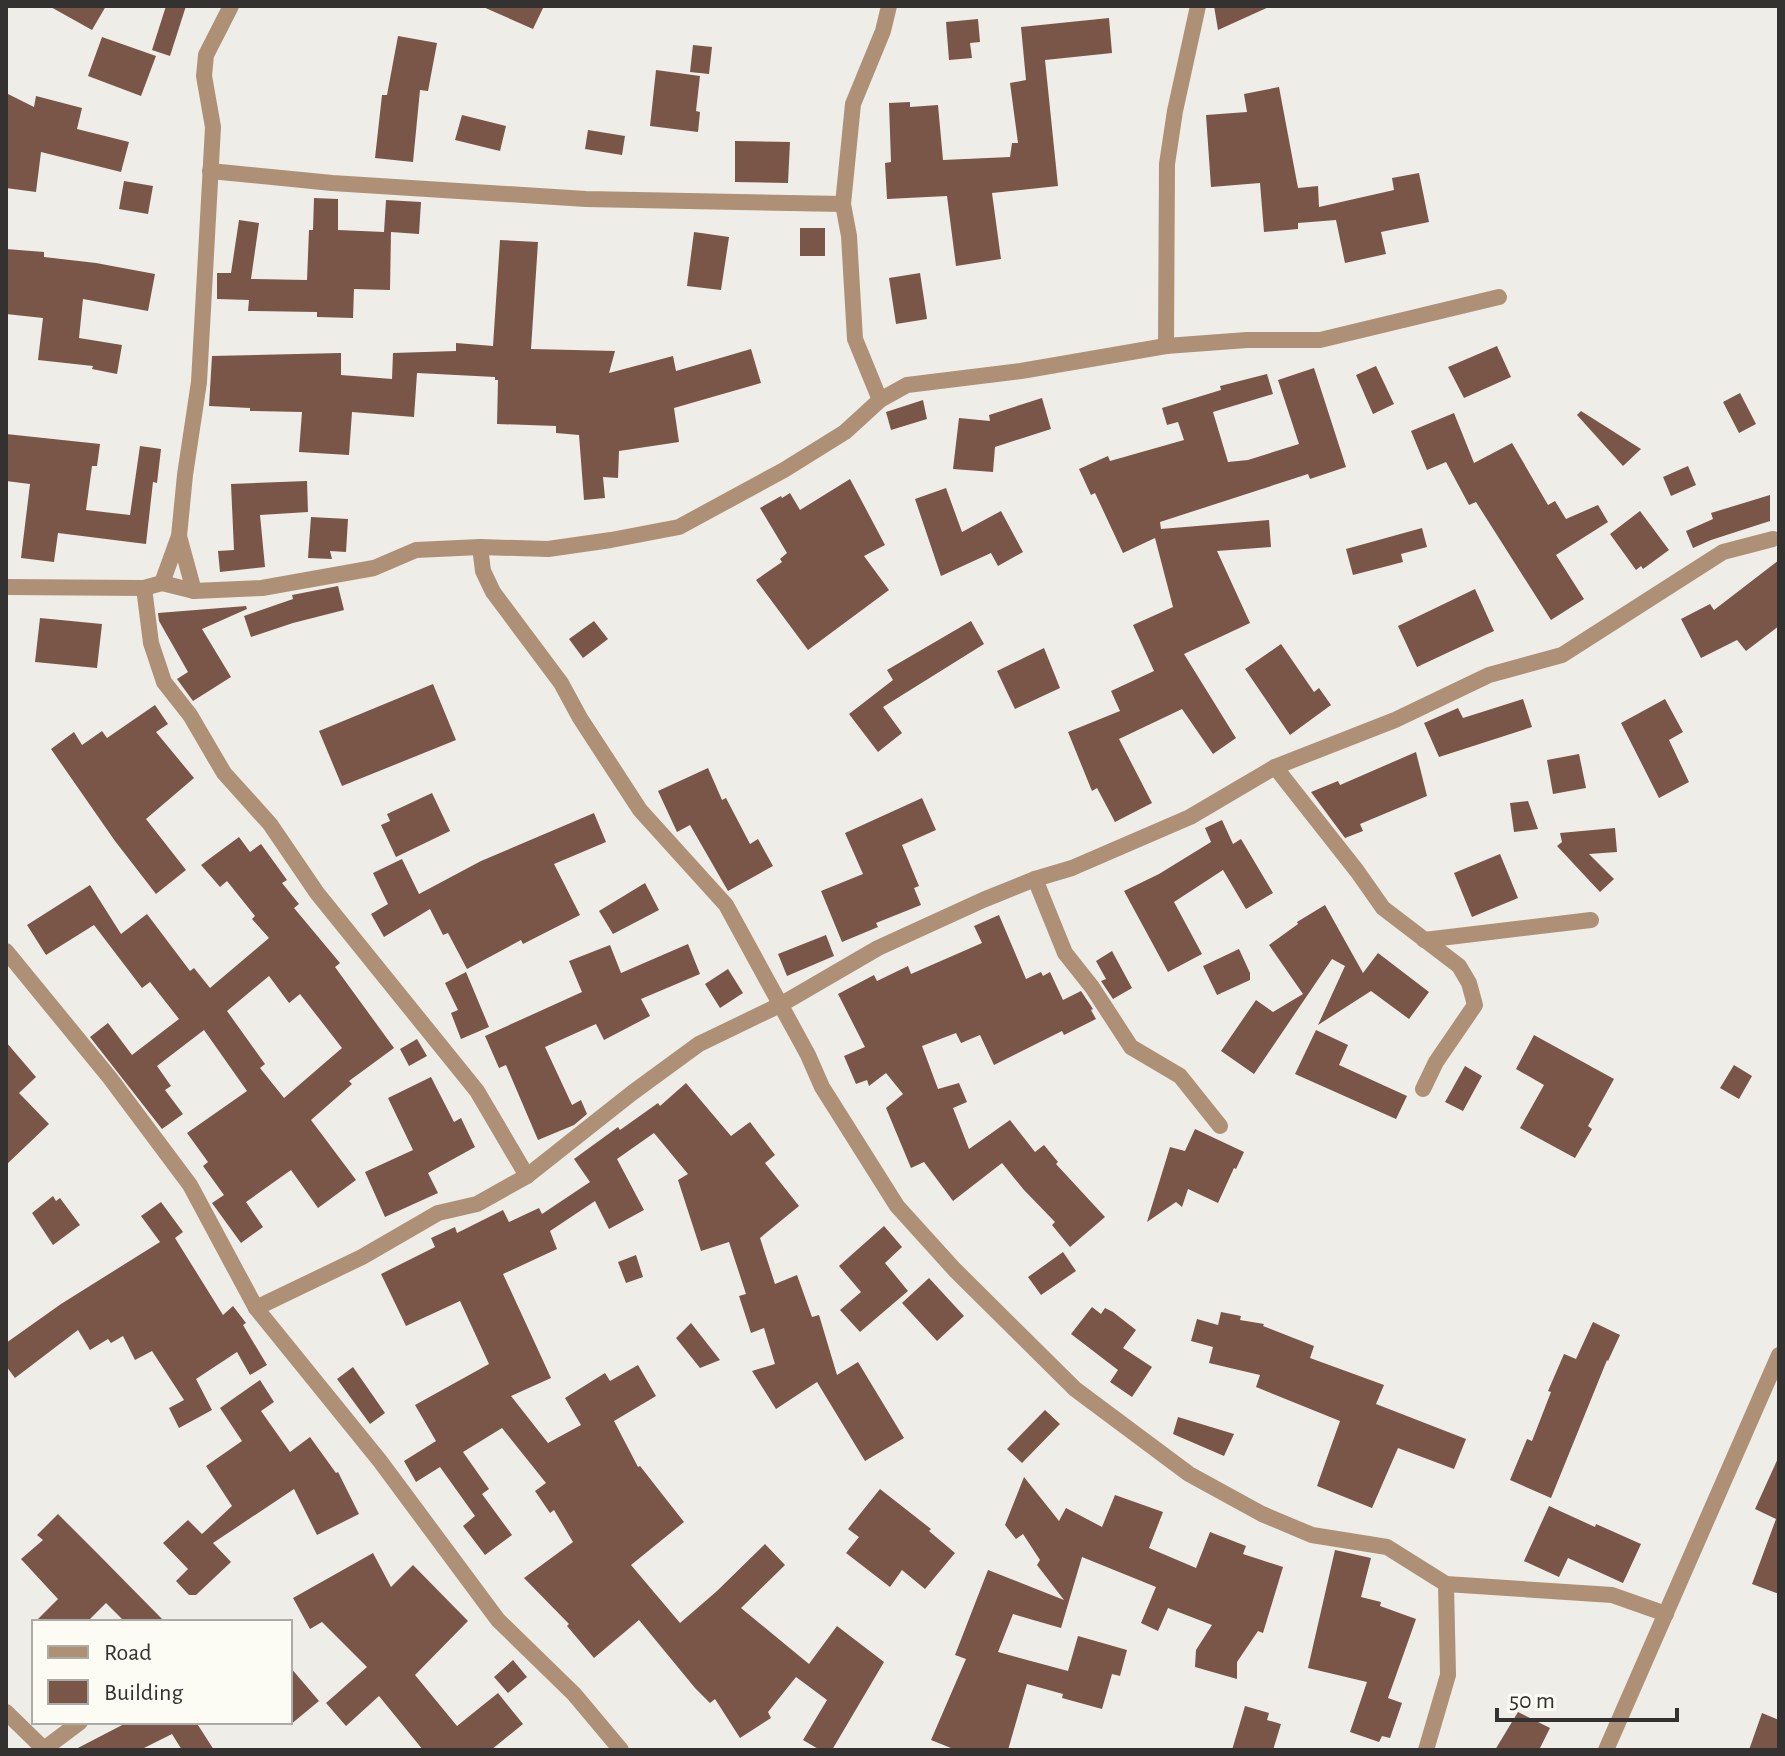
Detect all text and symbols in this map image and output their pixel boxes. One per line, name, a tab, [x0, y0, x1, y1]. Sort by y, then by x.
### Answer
legend	[32, 1620, 292, 1724]
text: Road	[104, 1641, 152, 1665]
scale bar	[1497, 1672, 1677, 1722]
text: Building	[104, 1681, 183, 1705]
text: 50 m	[1509, 1689, 1555, 1713]

